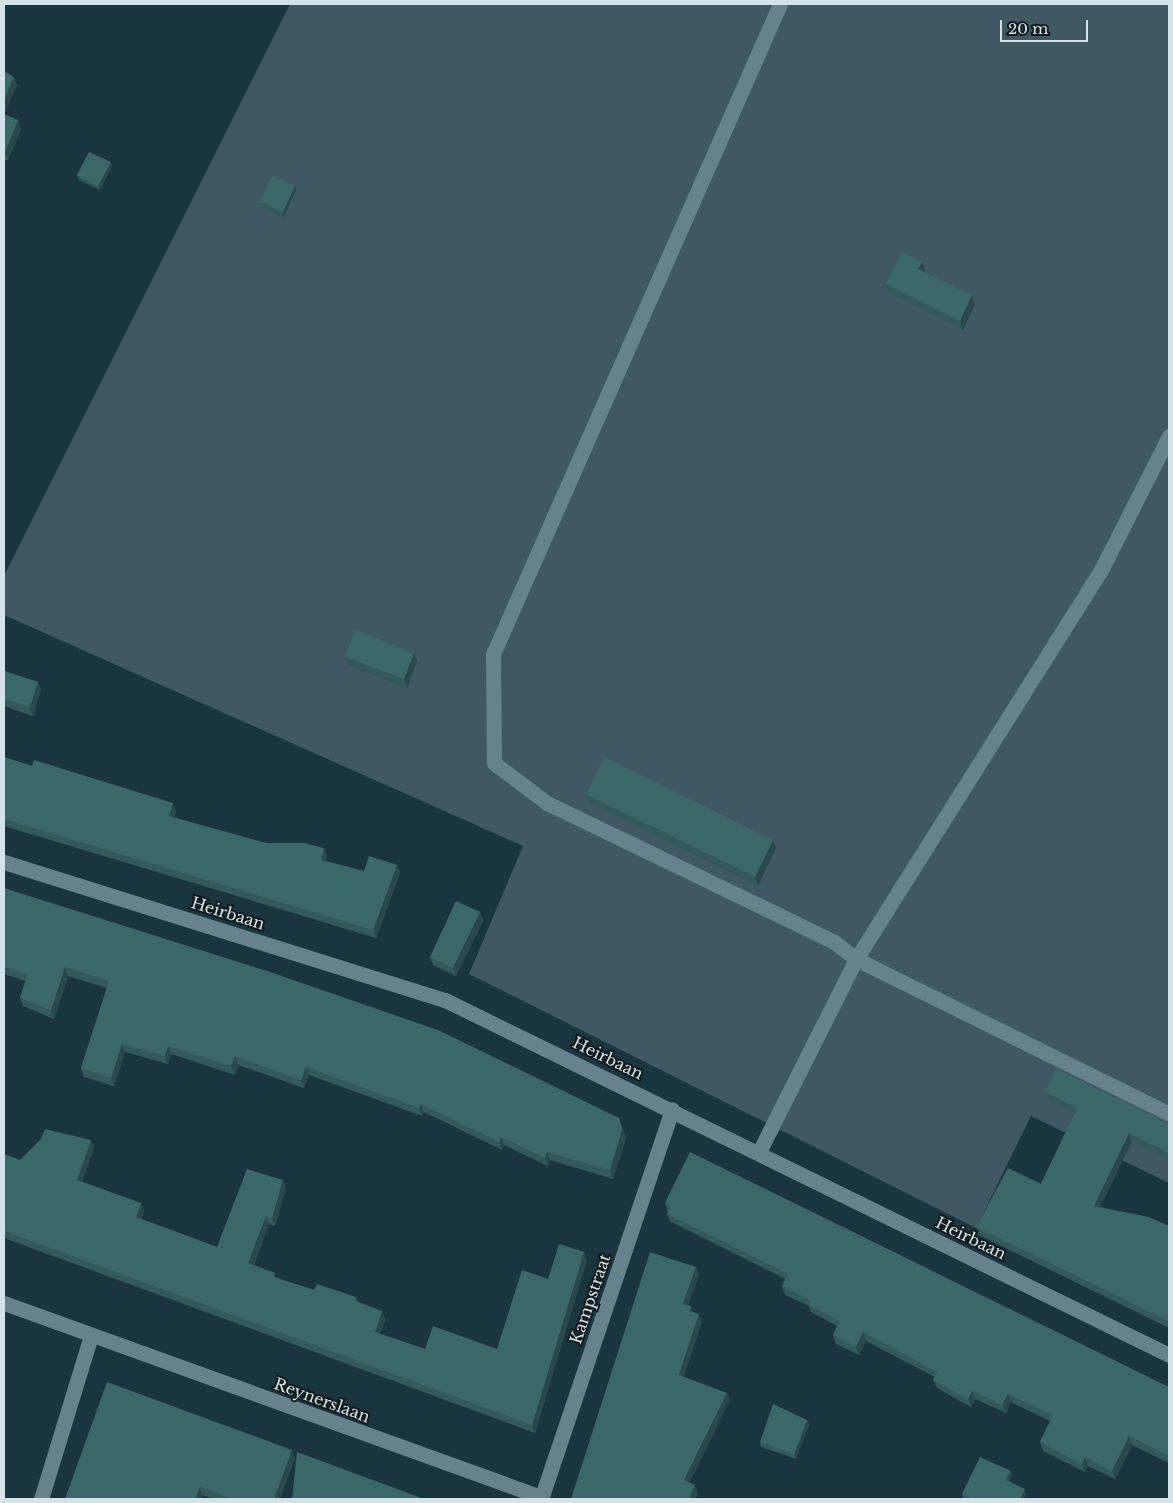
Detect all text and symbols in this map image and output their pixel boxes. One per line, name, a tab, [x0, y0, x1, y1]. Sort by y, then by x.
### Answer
scale bar	[1003, 10, 1090, 42]
text: 20 m	[1008, 19, 1048, 38]
street label: Heirbaan	[189, 893, 267, 933]
street label: Heirbaan	[570, 1033, 646, 1083]
street label: Heirbaan	[933, 1213, 1009, 1263]
street label: Kampstraat	[566, 1251, 614, 1347]
street label: Reynerslaan	[271, 1374, 373, 1426]

